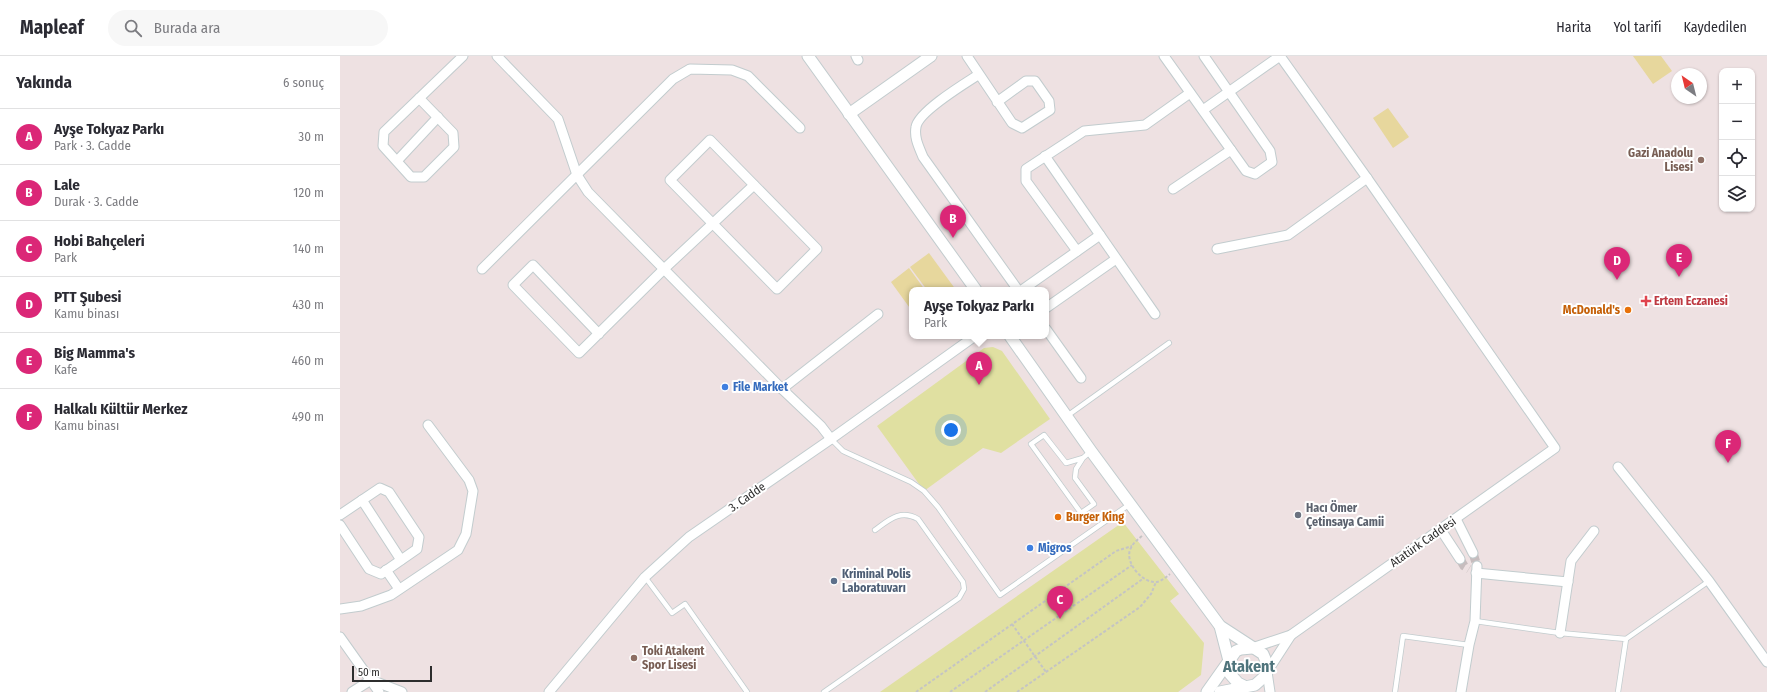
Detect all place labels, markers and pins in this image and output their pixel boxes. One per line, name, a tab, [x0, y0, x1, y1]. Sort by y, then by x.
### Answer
place label: Gazi Anadolu Lisesi	[1628, 146, 1693, 174]
marker: Gazi Anadolu Lisesi	[1696, 155, 1706, 165]
pin: B	[940, 205, 966, 238]
pin: E	[1666, 244, 1692, 277]
pin: D	[1604, 247, 1630, 280]
place label: Ertem Eczanesi	[1654, 294, 1728, 308]
marker: Ertem Eczanesi	[1641, 296, 1651, 306]
place label: McDonald's	[1563, 303, 1621, 317]
marker: McDonald's	[1623, 305, 1633, 315]
pin: A	[966, 352, 992, 385]
place label: File Market	[733, 380, 789, 394]
marker: File Market	[720, 382, 730, 392]
pin: F	[1715, 430, 1741, 463]
place label: Hacı Ömer Çetinsaya Camii	[1306, 500, 1384, 530]
place label: Burger King	[1066, 510, 1124, 524]
marker: Hacı Ömer Çetinsaya Camii	[1293, 510, 1303, 520]
marker: Burger King	[1053, 512, 1063, 522]
place label: Migros	[1038, 541, 1072, 555]
marker: Migros	[1025, 543, 1035, 553]
place label: Kriminal Polis Laboratuvarı	[842, 567, 912, 595]
marker: Kriminal Polis Laboratuvarı	[829, 576, 839, 586]
pin: C	[1047, 586, 1073, 619]
place label: Toki Atakent Spor Lisesi	[642, 644, 705, 672]
marker: Toki Atakent Spor Lisesi	[629, 653, 639, 663]

